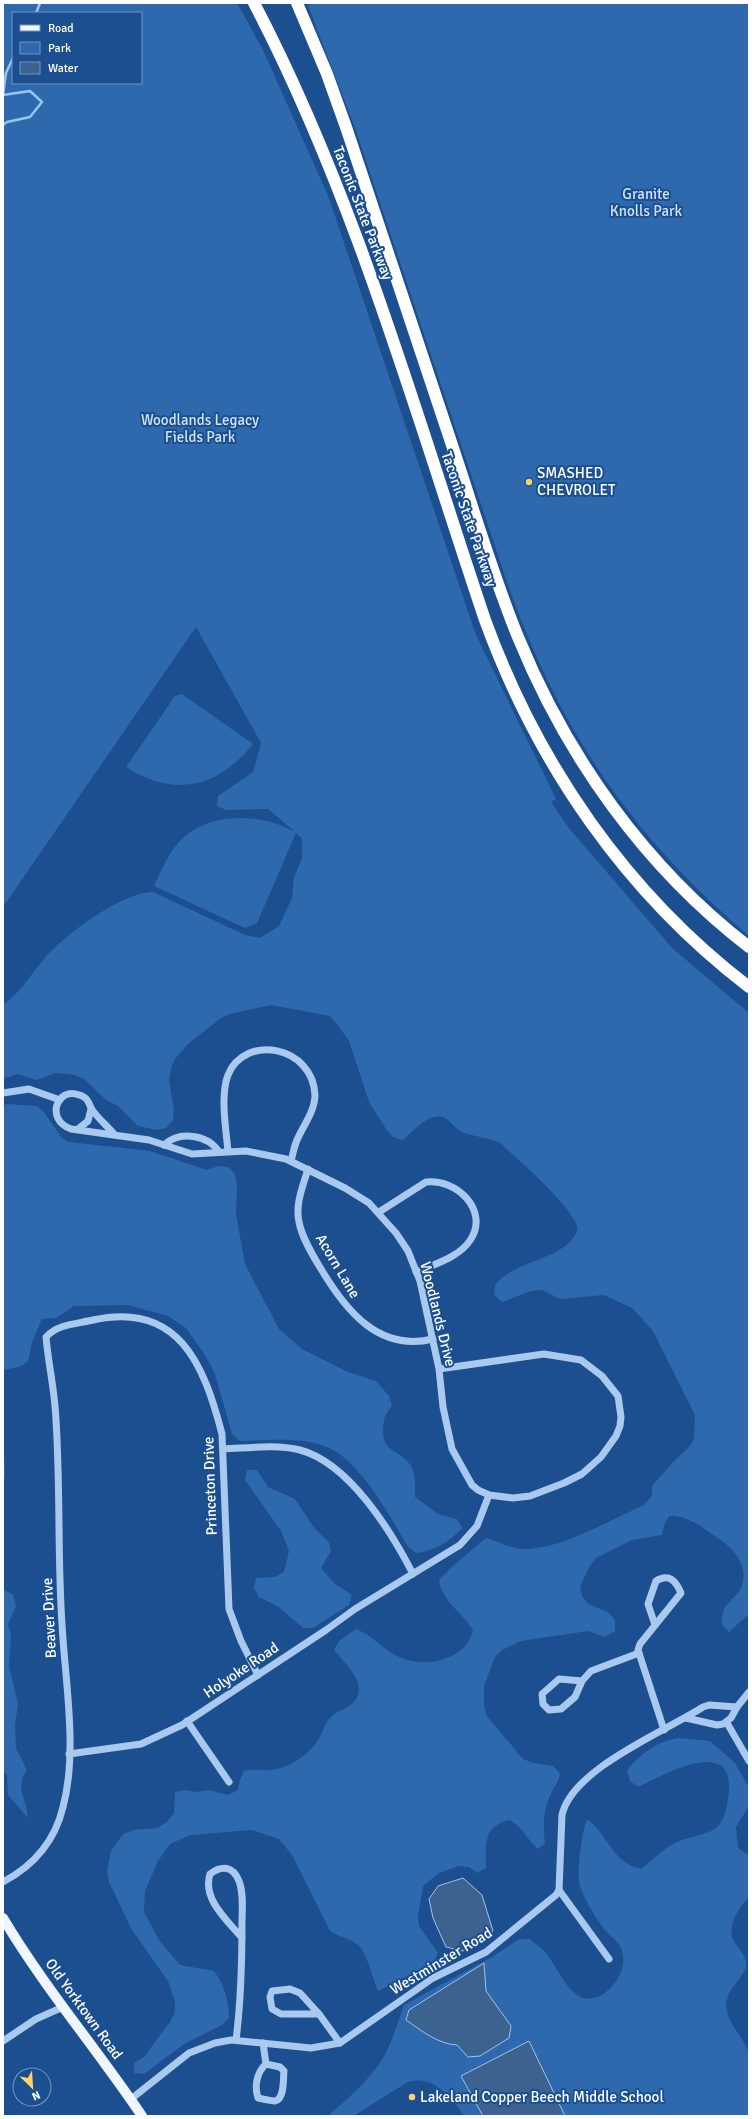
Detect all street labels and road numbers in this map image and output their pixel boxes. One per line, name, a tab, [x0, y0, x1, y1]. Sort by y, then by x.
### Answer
street label: Taconic State Parkway	[329, 143, 397, 283]
street label: Taconic State Parkway	[437, 449, 501, 589]
street label: Acorn Lane	[312, 1231, 364, 1301]
street label: Woodlands Drive	[416, 1260, 460, 1368]
street label: Princeton Drive	[199, 1436, 221, 1536]
street label: Beaver Drive	[38, 1577, 60, 1659]
street label: Holyoke Road	[200, 1638, 282, 1702]
street label: Westminster Road	[387, 1923, 495, 1999]
street label: Old Yorktown Road	[41, 1955, 127, 2063]

